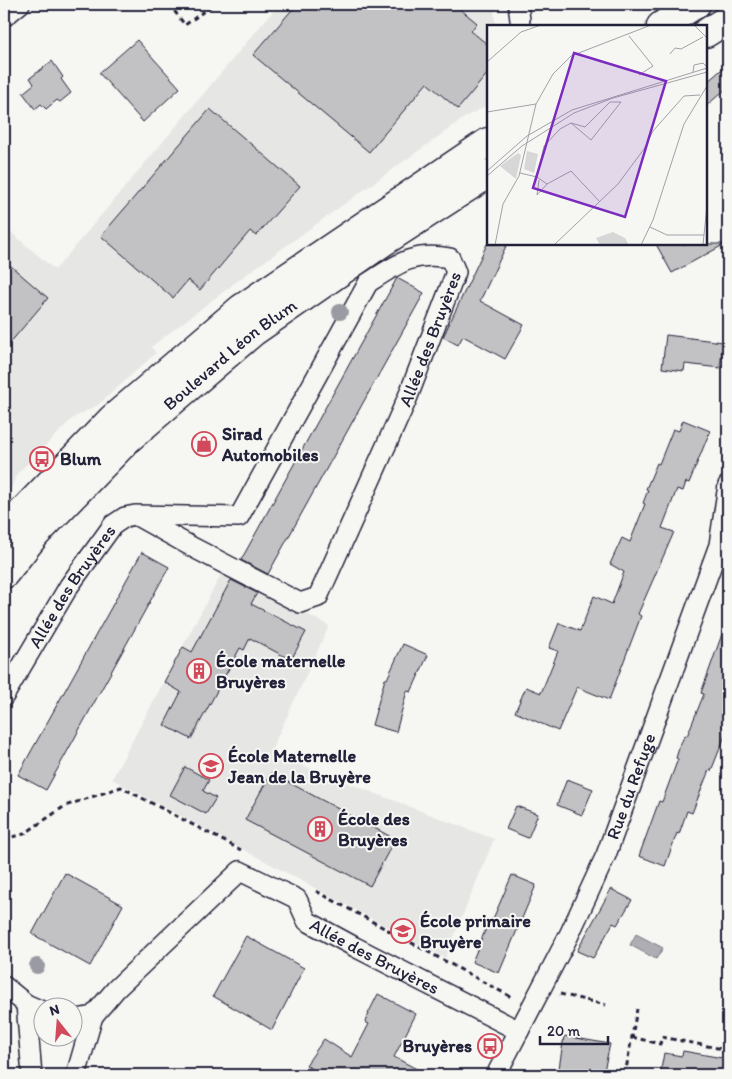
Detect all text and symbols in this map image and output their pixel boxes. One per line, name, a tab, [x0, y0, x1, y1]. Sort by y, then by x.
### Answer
inset map	[487, 25, 707, 245]
street label: Allée des Bruyères	[394, 268, 466, 410]
street label: Boulevard Léon Blum	[159, 294, 301, 415]
place label: Sirad Automobiles	[221, 423, 319, 466]
shop icon: Sirad Automobiles	[191, 431, 217, 457]
bus stop icon: Blum	[29, 446, 55, 472]
place label: Blum	[60, 448, 102, 470]
street label: Allée des Bruyères	[24, 521, 120, 652]
place label: École maternelle Bruyères	[216, 650, 346, 693]
building icon: École maternelle Bruyères	[186, 658, 212, 684]
street label: Rue du Refuge	[602, 730, 660, 843]
place label: École Maternelle Jean de la Bruyère	[227, 745, 371, 788]
school or university icon: École Maternelle Jean de la Bruyère	[198, 753, 224, 779]
place label: École des Bruyères	[338, 808, 410, 851]
building icon: École des Bruyères	[307, 816, 333, 842]
place label: École primaire Bruyère	[420, 910, 531, 953]
street label: Allée des Bruyères	[306, 914, 443, 999]
school or university icon: École primaire Bruyère	[390, 918, 416, 944]
north arrow	[32, 996, 82, 1046]
text: N	[47, 1001, 61, 1020]
scale bar	[540, 1014, 607, 1046]
text: 20 m	[547, 1022, 581, 1040]
bus stop icon: Bruyères	[477, 1033, 503, 1059]
place label: Bruyères	[403, 1035, 472, 1057]

